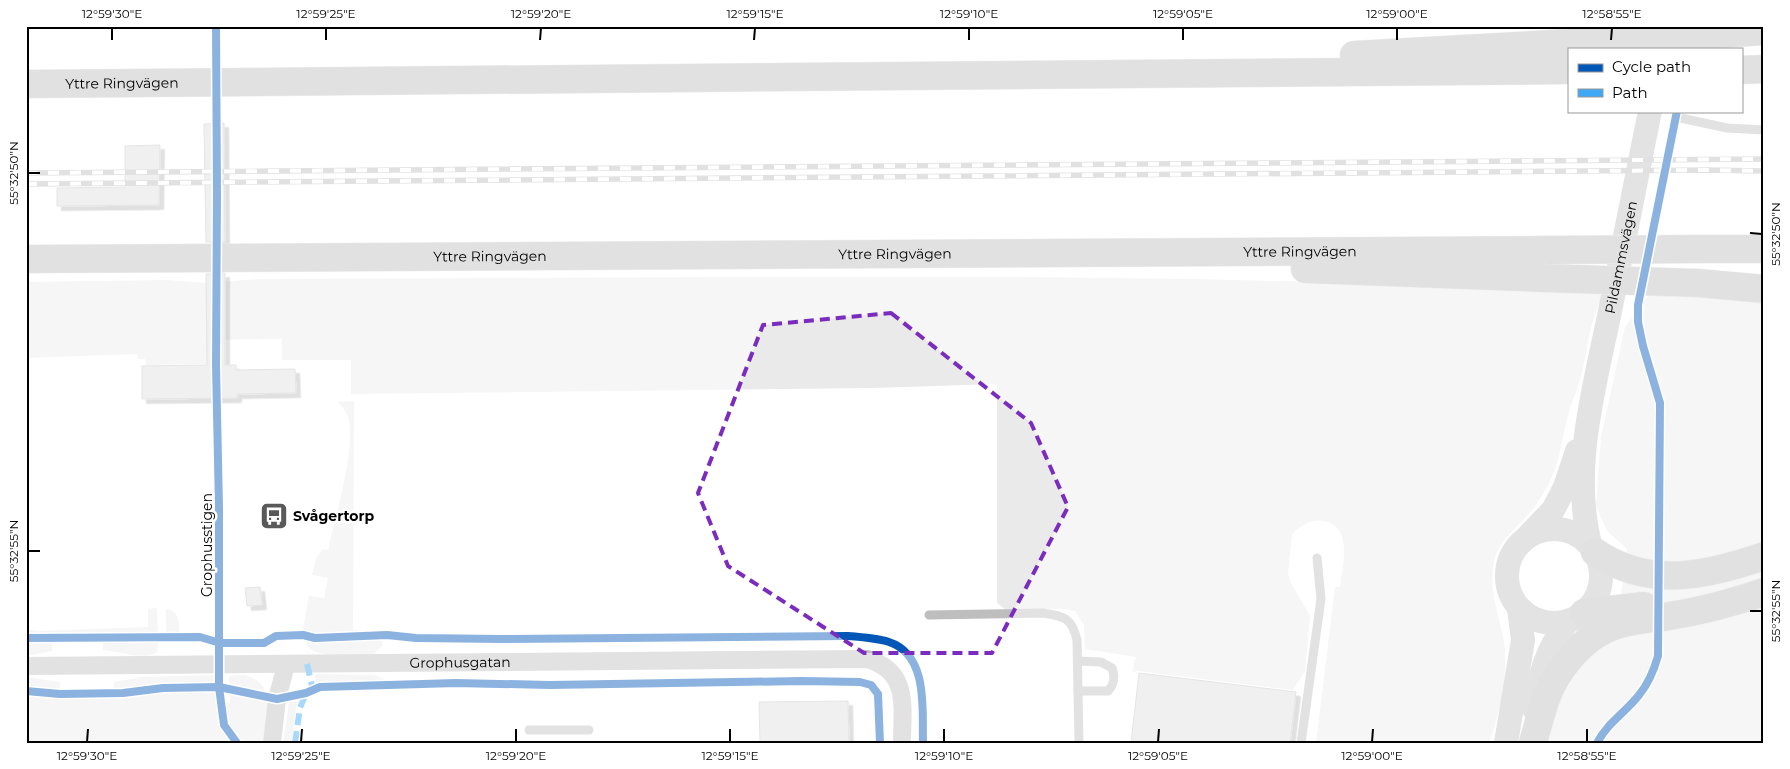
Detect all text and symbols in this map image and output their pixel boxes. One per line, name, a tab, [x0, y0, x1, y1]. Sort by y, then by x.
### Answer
text: 12°59'30"E	[82, 6, 142, 21]
text: 12°59'25"E	[296, 6, 356, 21]
text: 12°59'20"E	[511, 6, 571, 21]
text: 12°59'15"E	[726, 6, 784, 21]
text: 12°59'10"E	[940, 6, 998, 21]
text: 12°59'05"E	[1153, 6, 1213, 21]
text: 12°59'00"E	[1366, 6, 1428, 21]
text: 12°58'55"E	[1582, 6, 1642, 21]
legend	[1568, 48, 1742, 112]
text: Cycle path	[1612, 57, 1691, 76]
street label: Yttre Ringvägen	[65, 74, 179, 93]
text: Path	[1612, 83, 1648, 102]
text: 55°32'50"N	[6, 141, 21, 205]
street label: Pildammsvägen	[1601, 199, 1641, 315]
text: 55°32'50"N	[1768, 202, 1783, 266]
street label: Yttre Ringvägen	[1243, 242, 1357, 261]
street label: Yttre Ringvägen	[838, 245, 952, 263]
street label: Yttre Ringvägen	[433, 247, 547, 266]
street label: Grophusstigen	[198, 493, 216, 597]
bus stop icon: Svågertorp	[259, 501, 289, 531]
place label: Svågertorp	[293, 507, 374, 525]
text: 55°32'55"N	[6, 520, 21, 582]
text: 55°32'55"N	[1768, 580, 1783, 642]
street label: Grophusgatan	[409, 653, 511, 672]
text: 12°59'30"E	[57, 748, 117, 763]
text: 12°59'25"E	[271, 748, 331, 763]
text: 12°59'20"E	[486, 748, 546, 763]
text: 12°59'15"E	[701, 748, 759, 763]
text: 12°59'10"E	[915, 748, 973, 763]
text: 12°59'05"E	[1128, 748, 1188, 763]
text: 12°59'00"E	[1341, 748, 1403, 763]
text: 12°58'55"E	[1557, 748, 1617, 763]

